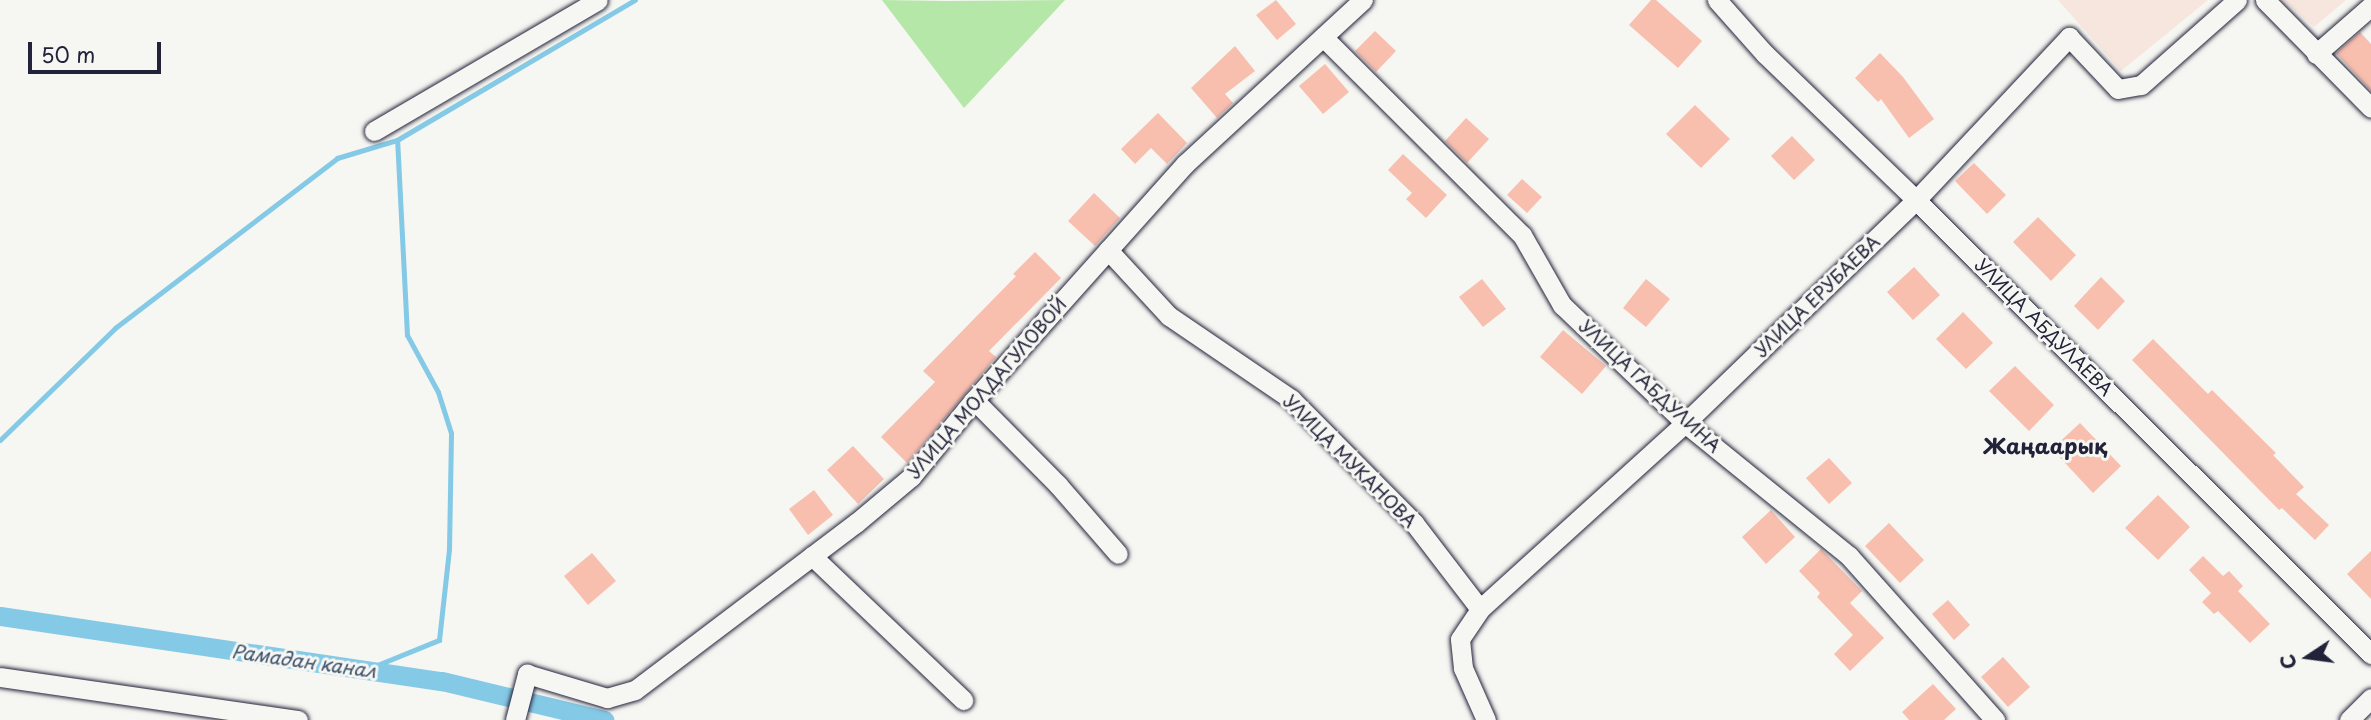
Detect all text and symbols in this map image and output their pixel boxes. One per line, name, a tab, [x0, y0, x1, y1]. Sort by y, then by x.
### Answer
scale bar	[32, 28, 164, 72]
text: 50 m	[41, 38, 95, 70]
street label: УЛИЦА ЕРУБАЕВА	[1749, 230, 1885, 362]
street label: УЛИЦА АБДУЛАЕВА	[1971, 254, 2117, 400]
street label: УЛИЦА МОЛДАГУЛОВОЙ	[902, 293, 1072, 483]
street label: УЛИЦА ГАБДУЛИНА	[1574, 314, 1726, 458]
street label: УЛИЦА МУКАНОВА	[1278, 389, 1422, 533]
district label: Жаңаарық	[1983, 432, 2107, 458]
north arrow	[2273, 622, 2343, 692]
water label: Рамадан канал	[230, 640, 378, 682]
text: С	[2272, 652, 2303, 672]

